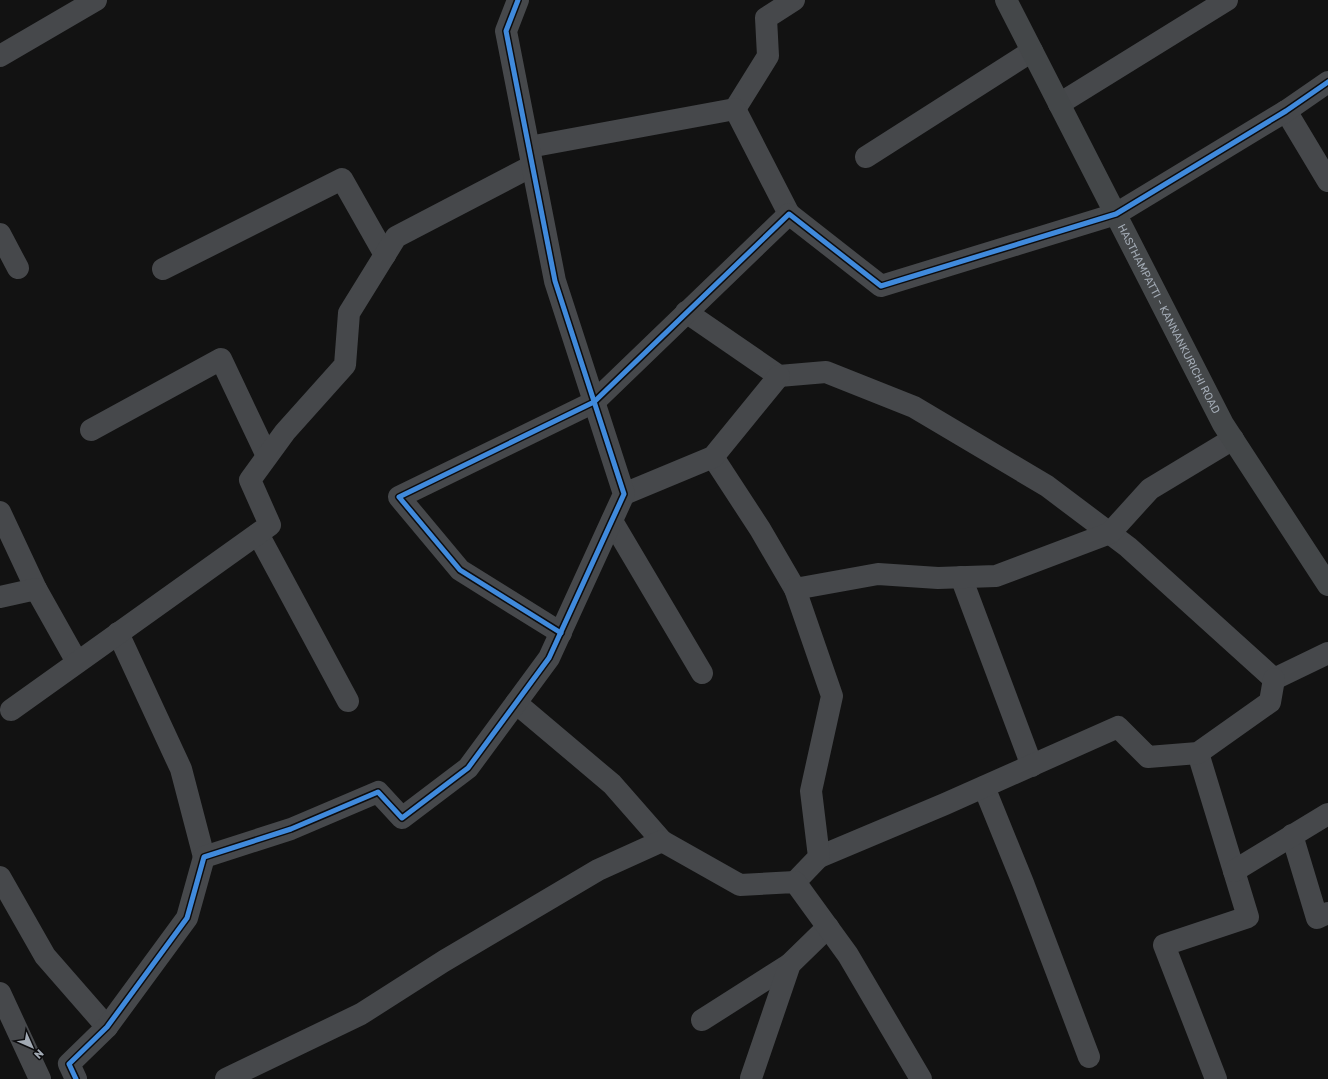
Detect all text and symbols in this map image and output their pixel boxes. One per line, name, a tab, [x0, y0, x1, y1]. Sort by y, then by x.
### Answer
street label: HASTHAMPATTI - KANNANKURICHI ROAD	[1115, 222, 1223, 416]
north arrow	[12, 1027, 52, 1067]
text: N	[31, 1046, 46, 1061]

